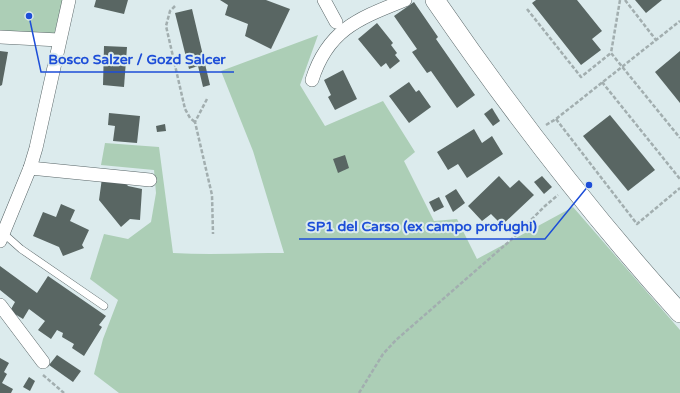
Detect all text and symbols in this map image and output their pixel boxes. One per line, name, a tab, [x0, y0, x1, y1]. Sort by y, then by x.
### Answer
callout: Bosco Salzer / Gozd Salcer	[41, 46, 234, 72]
text: Bosco Salzer / Gozd Salcer	[48, 51, 226, 68]
callout: SP1 del Carso (ex campo profughi)	[299, 213, 545, 239]
text: SP1 del Carso (ex campo profughi)	[307, 218, 537, 235]

